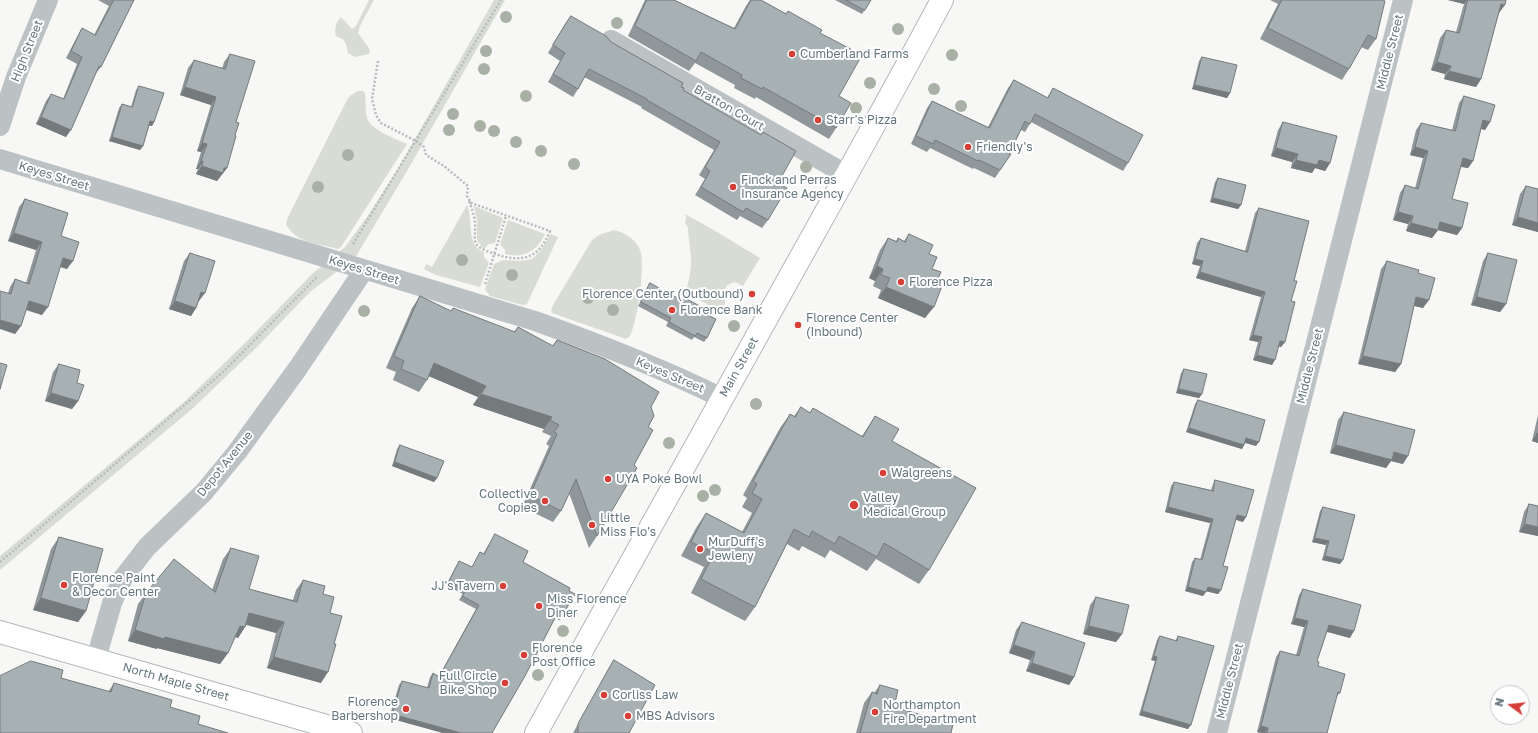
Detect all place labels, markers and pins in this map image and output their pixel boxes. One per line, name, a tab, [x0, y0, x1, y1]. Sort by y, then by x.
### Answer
place label: Cumberland Farms	[800, 47, 909, 61]
marker: Cumberland Farms	[787, 49, 797, 59]
place label: Starr's Pizza	[826, 113, 897, 127]
marker: Starr's Pizza	[813, 115, 823, 125]
place label: Friendly's	[976, 140, 1033, 154]
marker: Friendly's	[963, 142, 973, 152]
place label: Finck and Perras Insurance Agency	[741, 173, 844, 201]
marker: Finck and Perras Insurance Agency	[728, 182, 738, 192]
place label: Florence Pizza	[909, 275, 993, 289]
marker: Florence Pizza	[896, 277, 906, 287]
place label: Florence Center (Outbound)	[582, 287, 744, 301]
marker: Florence Center (Outbound)	[747, 289, 757, 299]
place label: Florence Bank	[680, 303, 762, 317]
marker: Florence Bank	[667, 305, 677, 315]
place label: Florence Center (Inbound)	[806, 311, 898, 339]
marker: Florence Center (Inbound)	[793, 320, 803, 330]
place label: Walgreens	[891, 466, 952, 480]
marker: Walgreens	[878, 468, 888, 478]
place label: UYA Poke Bowl	[616, 472, 702, 486]
marker: UYA Poke Bowl	[603, 474, 613, 484]
place label: Collective Copies	[479, 487, 537, 515]
place label: Valley Medical Group	[863, 491, 946, 519]
marker: Collective Copies	[540, 496, 550, 506]
marker: Valley Medical Group	[848, 499, 860, 511]
place label: Little Miss Flo's	[600, 511, 656, 539]
marker: Little Miss Flo's	[587, 520, 597, 530]
place label: MurDuff's Jewlery	[708, 535, 764, 563]
marker: MurDuff's Jewlery	[695, 544, 705, 554]
place label: Florence Paint & Decor Center	[72, 571, 159, 599]
place label: JJ's Tavern	[431, 579, 495, 593]
marker: Florence Paint & Decor Center	[59, 580, 69, 590]
marker: JJ's Tavern	[498, 581, 508, 591]
place label: Miss Florence Diner	[547, 592, 627, 620]
marker: Miss Florence Diner	[534, 601, 544, 611]
place label: Florence Post Office	[532, 641, 596, 669]
marker: Florence Post Office	[519, 650, 529, 660]
place label: Full Circle Bike Shop	[439, 669, 497, 697]
marker: Full Circle Bike Shop	[500, 678, 510, 688]
place label: Corliss Law	[612, 688, 678, 702]
marker: Corliss Law	[599, 690, 609, 700]
place label: Florence Barbershop	[331, 695, 398, 723]
place label: Northampton Fire Department	[883, 698, 977, 726]
marker: Florence Barbershop	[401, 704, 411, 714]
marker: Northampton Fire Department	[870, 707, 880, 717]
place label: MBS Advisors	[636, 709, 715, 723]
marker: MBS Advisors	[623, 711, 633, 721]

